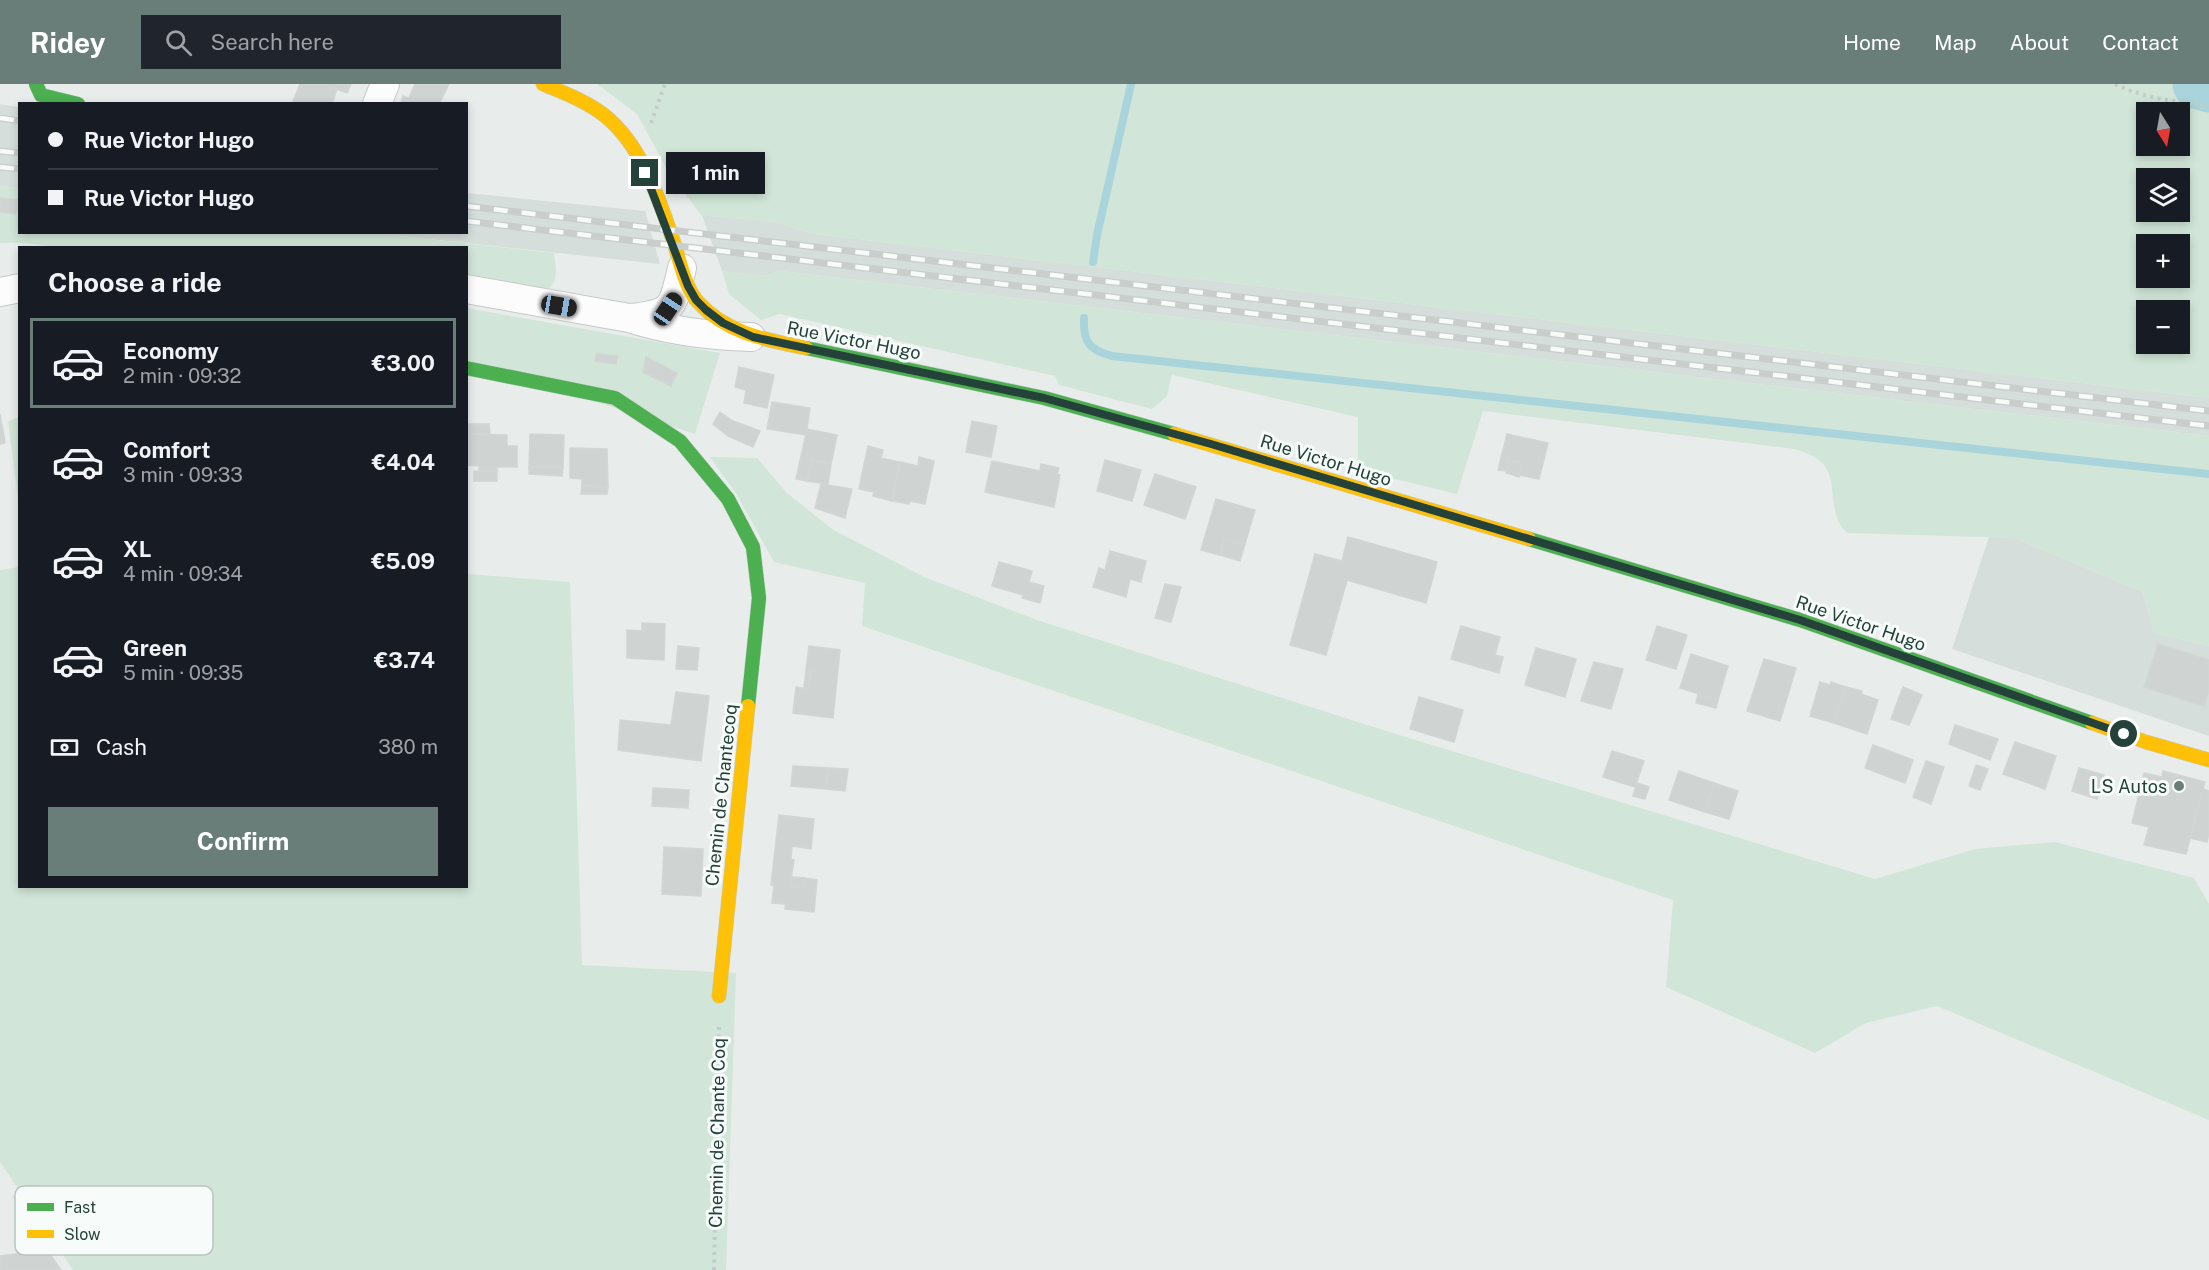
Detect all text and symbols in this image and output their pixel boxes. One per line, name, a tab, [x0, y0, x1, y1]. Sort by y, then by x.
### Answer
search box	[141, 15, 561, 69]
text: Ridey	[30, 26, 105, 59]
icon: search	[162, 26, 195, 59]
text: Search here	[210, 29, 334, 55]
text: Home	[1843, 30, 1901, 55]
text: Map	[1934, 30, 1977, 55]
text: About	[2010, 30, 2069, 55]
text: Contact	[2102, 30, 2179, 55]
north arrow	[2136, 102, 2190, 156]
map controls	[2136, 102, 2190, 354]
text: Rue Victor Hugo	[84, 127, 254, 153]
callout: 1 min	[666, 152, 765, 194]
route end	[631, 159, 658, 186]
text: 1 min	[691, 161, 740, 185]
button: layers	[2136, 168, 2190, 222]
text: Rue Victor Hugo	[84, 185, 254, 211]
button: +	[2136, 234, 2190, 288]
text: Choose a ride	[48, 266, 222, 298]
car	[650, 289, 686, 329]
car	[540, 294, 578, 318]
button: −	[2136, 300, 2190, 354]
street label: Rue Victor Hugo	[785, 317, 923, 363]
icon: car	[51, 336, 105, 390]
text: Economy	[123, 338, 219, 364]
text: €3.00	[372, 350, 435, 376]
text: 2 min · 09:32	[123, 364, 242, 388]
street label: Rue Victor Hugo	[1258, 430, 1394, 490]
icon: car	[51, 435, 105, 489]
text: Comfort	[123, 437, 210, 463]
text: €4.04	[372, 449, 435, 475]
text: 3 min · 09:33	[123, 463, 243, 487]
icon: car	[51, 534, 105, 588]
text: XL	[123, 536, 151, 562]
text: €5.09	[371, 548, 435, 574]
text: 4 min · 09:34	[123, 562, 243, 586]
street label: Rue Victor Hugo	[1793, 591, 1929, 655]
icon: car	[51, 633, 105, 687]
text: Green	[123, 635, 187, 661]
text: €3.74	[374, 647, 435, 673]
text: 5 min · 09:35	[123, 661, 243, 685]
street label: Chemin de Chantecoq	[701, 703, 741, 887]
route start	[2110, 720, 2137, 747]
icon: cash	[48, 731, 81, 764]
text: Cash	[96, 734, 147, 760]
text: 380 m	[378, 735, 438, 759]
place label: LS Autos	[2091, 776, 2167, 797]
marker: LS Autos	[2172, 779, 2186, 793]
button: Confirm	[48, 807, 438, 876]
street label: Chemin de Chante Coq	[705, 1038, 729, 1228]
legend	[15, 1186, 213, 1255]
text: Fast	[64, 1198, 96, 1217]
text: Slow	[64, 1225, 101, 1244]

